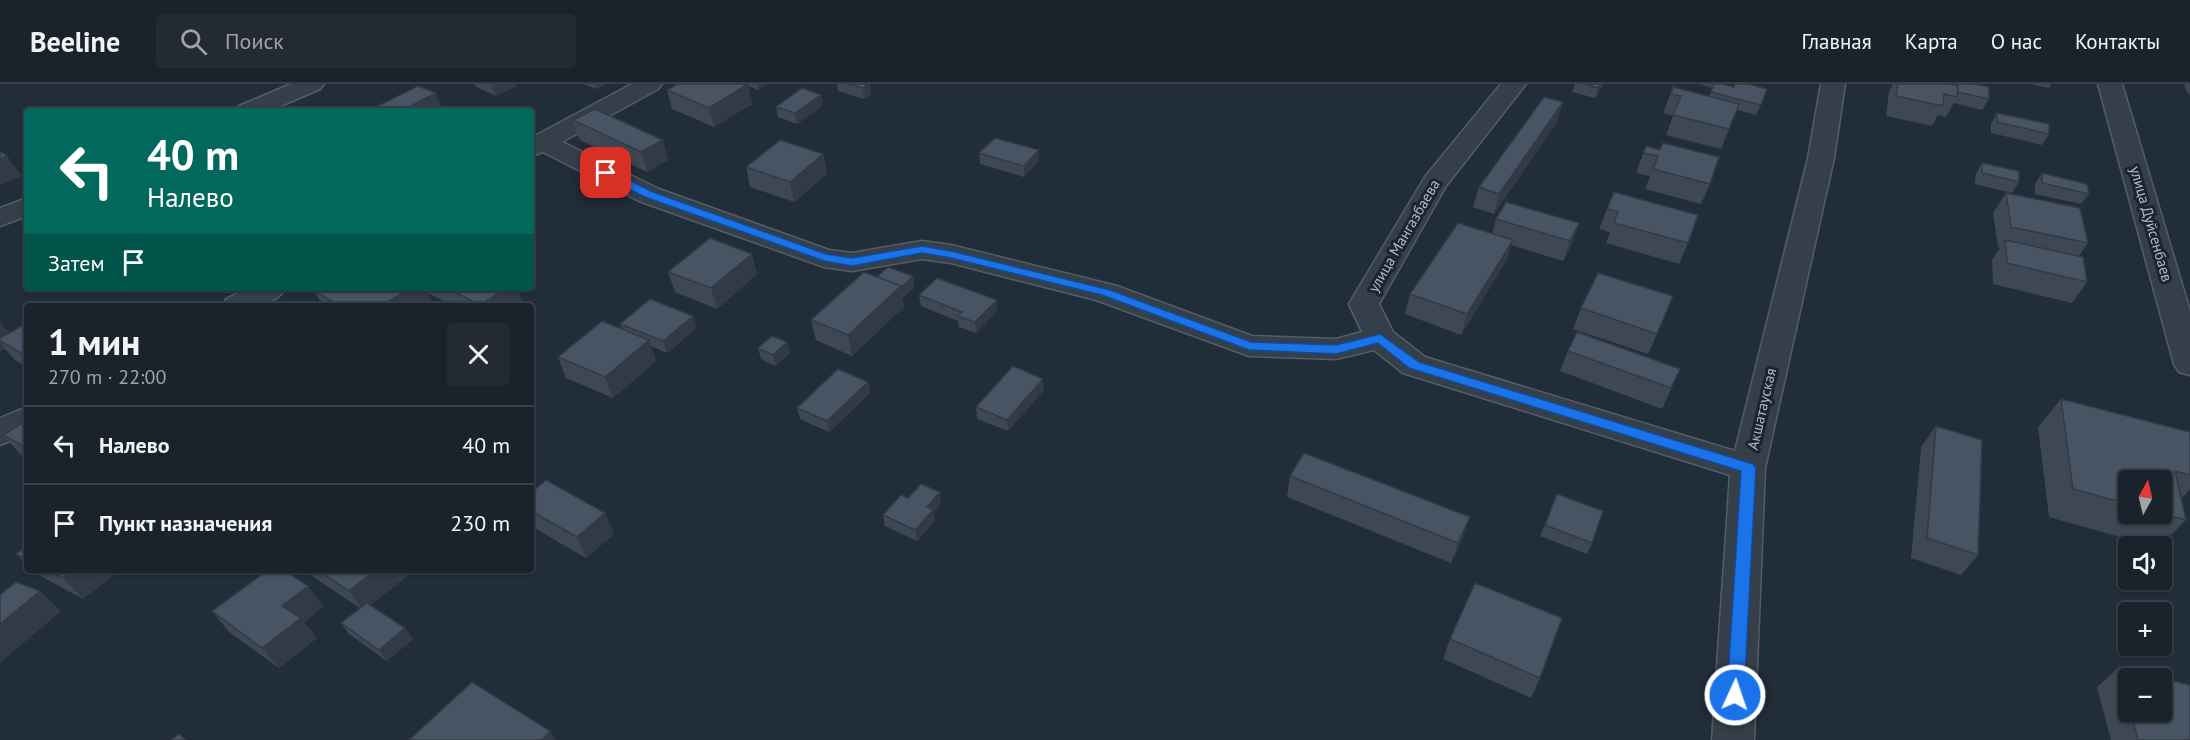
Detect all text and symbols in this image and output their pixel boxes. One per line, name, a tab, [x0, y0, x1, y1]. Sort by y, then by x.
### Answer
search box	[156, 14, 576, 68]
text: Beeline	[30, 23, 120, 60]
icon: search	[177, 25, 210, 58]
text: Поиск	[225, 27, 284, 55]
text: Главная	[1801, 28, 1872, 55]
text: Карта	[1905, 28, 1958, 55]
text: О нас	[1991, 28, 2042, 55]
text: Контакты	[2075, 28, 2160, 55]
text: 40 m	[147, 127, 239, 182]
icon: left	[48, 132, 126, 210]
pin	[580, 147, 631, 198]
icon: arrive	[589, 156, 622, 189]
street label: улица Дуйсенбаев	[2126, 164, 2177, 284]
street label: улица Мангазбаева	[1364, 176, 1444, 296]
text: Налево	[147, 180, 234, 214]
icon: arrive	[117, 246, 150, 279]
text: Затем	[48, 249, 105, 277]
text: 1 мин	[48, 318, 140, 365]
button: close	[447, 323, 510, 386]
text: 270 m · 22:00	[48, 364, 166, 390]
street label: Акшатауская	[1743, 366, 1780, 452]
icon: left	[48, 429, 81, 462]
text: Налево	[99, 431, 170, 459]
text: 40 m	[462, 431, 510, 459]
north arrow	[2118, 470, 2172, 524]
map controls	[2118, 470, 2172, 722]
icon: arrive	[48, 507, 81, 540]
text: Пункт назначения	[99, 509, 272, 537]
text: 230 m	[450, 509, 510, 537]
button: sound	[2118, 536, 2172, 590]
button: +	[2118, 602, 2172, 656]
position arrow	[1703, 663, 1767, 727]
button: −	[2118, 668, 2172, 722]

